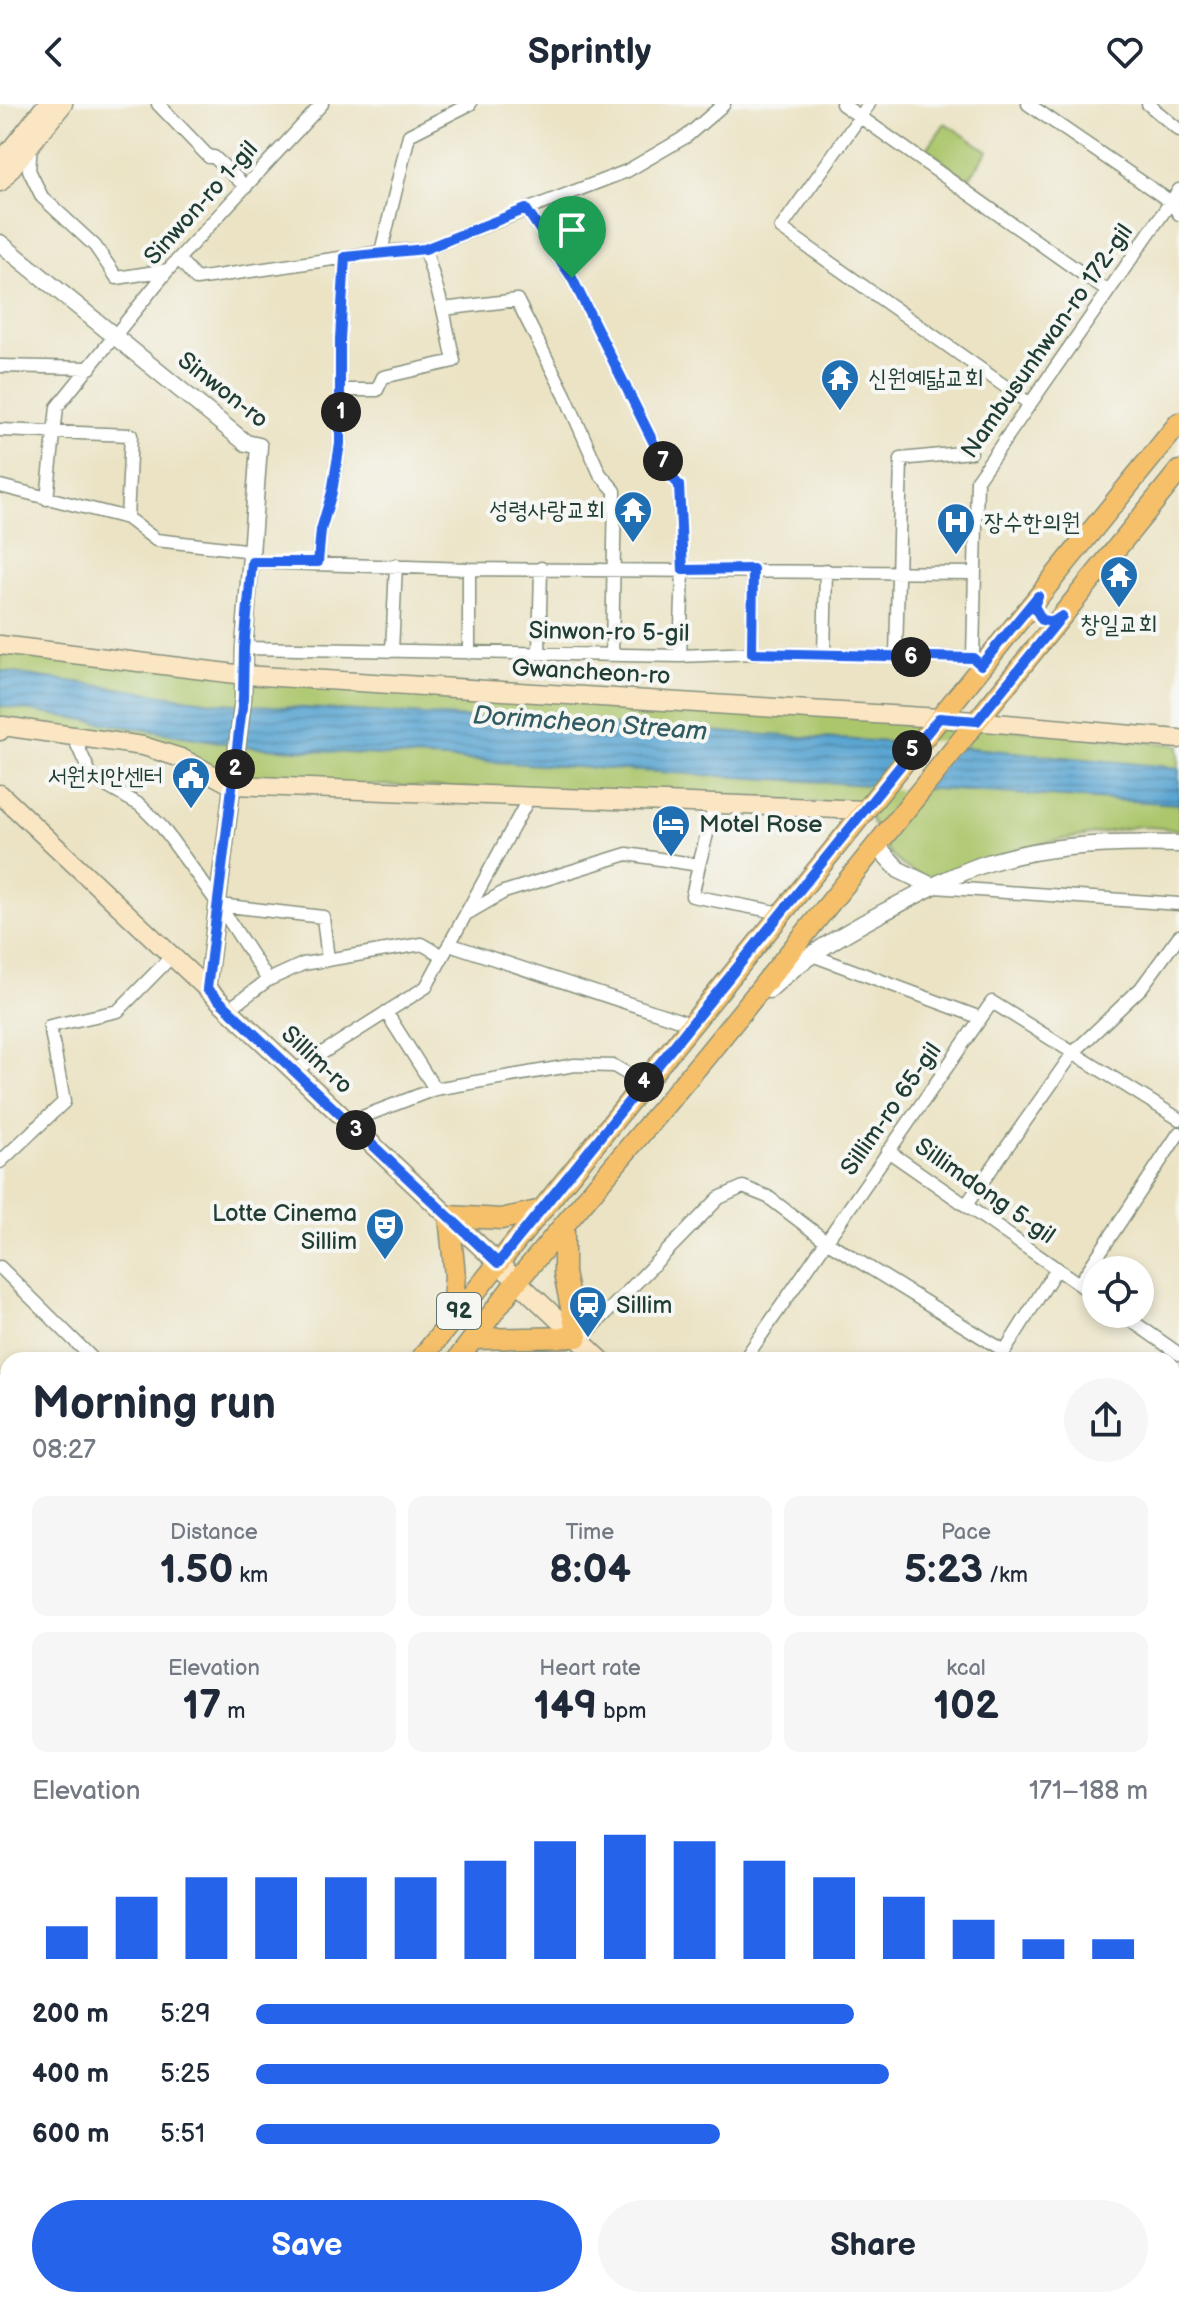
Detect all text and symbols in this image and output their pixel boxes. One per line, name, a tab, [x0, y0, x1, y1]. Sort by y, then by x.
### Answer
icon: back	[32, 30, 76, 74]
icon: heart	[1103, 30, 1147, 74]
text: Sprintly	[528, 31, 651, 74]
street label: Sinwon-ro 1-gil	[138, 135, 264, 271]
pin	[538, 196, 606, 278]
icon: arrive	[550, 208, 594, 252]
street label: Nambusunhwan-ro 172-gil	[955, 218, 1139, 464]
street label: Sinwon-ro	[172, 346, 274, 434]
temple icon: 신원예닮교회	[819, 357, 861, 412]
place label: 신원예닮교회	[868, 364, 984, 393]
pin: 1	[321, 392, 361, 432]
text: 1	[336, 398, 346, 425]
pin: 7	[643, 441, 683, 481]
text: 7	[657, 447, 669, 474]
temple icon: 성령사랑교회	[612, 489, 654, 544]
place label: 성령사랑교회	[489, 496, 605, 525]
hospital icon: 장수한의원	[935, 501, 977, 556]
place label: 장수한의원	[984, 508, 1081, 537]
temple icon: 창일교회	[1098, 554, 1140, 609]
place label: 창일교회	[1080, 610, 1158, 639]
street label: Sinwon-ro 5-gil	[528, 616, 690, 648]
pin: 6	[891, 637, 931, 677]
text: 6	[904, 643, 918, 670]
street label: Gwancheon-ro	[511, 653, 671, 691]
water label: Dorimcheon Stream	[472, 700, 708, 748]
pin: 5	[892, 730, 932, 770]
text: 5	[906, 736, 918, 763]
pin: 2	[215, 749, 255, 789]
public building icon: 서원치안센터	[170, 755, 212, 810]
text: 2	[228, 755, 242, 782]
place label: 서원치안센터	[47, 762, 163, 791]
hotel icon: Motel Rose	[650, 803, 692, 858]
place label: Motel Rose	[699, 810, 823, 839]
street label: Sillim-ro	[275, 1020, 359, 1100]
street label: Sillim-ro 65-gil	[835, 1037, 947, 1181]
pin: 4	[624, 1062, 664, 1102]
text: 4	[638, 1068, 650, 1095]
pin: 3	[336, 1110, 376, 1150]
text: 3	[350, 1116, 362, 1143]
street label: Sillimdong 5-gil	[909, 1132, 1061, 1250]
place label: Lotte Cinema Sillim	[212, 1199, 357, 1256]
theatre icon: Lotte Cinema Sillim	[364, 1206, 406, 1261]
map controls	[1082, 1256, 1154, 1328]
button: locate	[1082, 1256, 1154, 1328]
station icon: Sillim	[567, 1284, 609, 1339]
place label: Sillim	[616, 1291, 672, 1320]
road number: 92	[437, 1293, 481, 1329]
text: Morning run	[32, 1378, 276, 1431]
button: share	[1064, 1378, 1148, 1462]
text: 08:27	[32, 1435, 96, 1466]
text: Distance	[170, 1519, 258, 1546]
text: Time	[566, 1519, 614, 1546]
text: Pace	[941, 1519, 991, 1546]
text: 1.50	[160, 1546, 233, 1594]
text: 8:04	[549, 1546, 631, 1594]
text: 5:23	[904, 1546, 983, 1594]
text: km	[233, 1562, 268, 1589]
text: /km	[983, 1562, 1028, 1589]
text: Elevation	[168, 1655, 260, 1682]
text: Heart rate	[539, 1655, 641, 1682]
text: kcal	[946, 1655, 986, 1682]
text: 17	[182, 1682, 221, 1730]
text: 149	[533, 1682, 597, 1730]
text: 102	[933, 1682, 999, 1730]
text: m	[221, 1698, 246, 1725]
text: bpm	[597, 1698, 647, 1725]
text: Elevation	[32, 1776, 140, 1807]
text: 171–188 m	[1029, 1776, 1148, 1807]
text: 200 m	[32, 1999, 109, 2030]
text: 5:29	[160, 1999, 211, 2030]
text: 400 m	[32, 2059, 109, 2090]
text: 5:25	[160, 2059, 210, 2090]
text: 600 m	[32, 2119, 109, 2150]
text: 5:51	[160, 2119, 205, 2150]
button: Save	[32, 2200, 582, 2292]
button: Share	[598, 2200, 1148, 2292]

